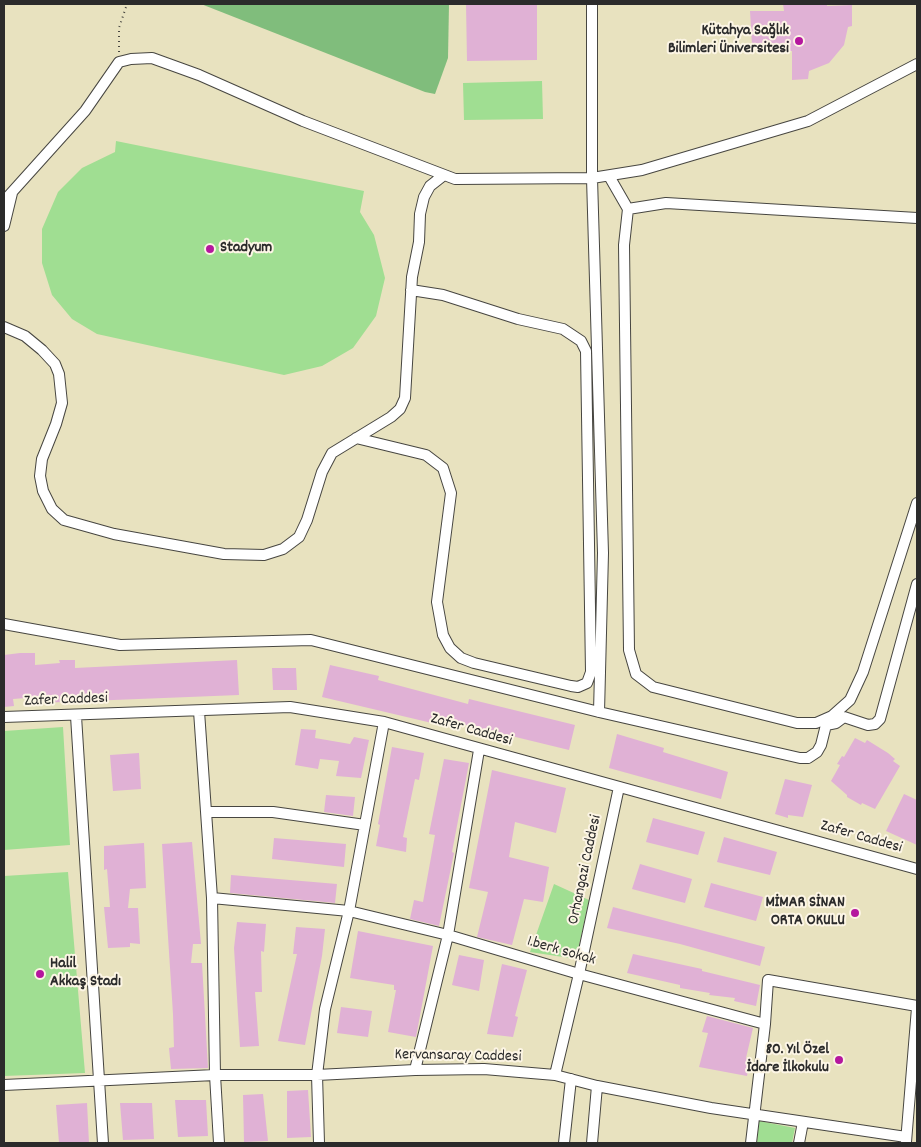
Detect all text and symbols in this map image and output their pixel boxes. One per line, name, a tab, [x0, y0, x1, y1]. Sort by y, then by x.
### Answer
place label: Kütahya Sağlık Bilimleri Üniversitesi	[668, 22, 789, 60]
marker: Kütahya Sağlık Bilimleri Üniversitesi	[793, 35, 805, 47]
place label: Stadyum	[220, 239, 272, 259]
marker: Stadyum	[204, 243, 216, 255]
street label: Zafer Caddesi	[24, 690, 108, 712]
street label: Zafer Caddesi	[428, 710, 514, 752]
street label: Orhangazi Caddesi	[565, 813, 607, 927]
street label: Zafer Caddesi	[818, 817, 904, 859]
place label: MİMAR SİNAN ORTA OKULU	[765, 894, 845, 932]
marker: MİMAR SİNAN ORTA OKULU	[849, 907, 861, 919]
street label: 1.berk sokak	[524, 933, 598, 971]
place label: Halil Akkaş Stadı	[50, 955, 121, 993]
marker: Halil Akkaş Stadı	[34, 968, 46, 980]
place label: 80. Yıl Özel İdare İlkokulu	[747, 1041, 829, 1079]
street label: Kervansaray Caddesi	[394, 1046, 522, 1068]
marker: 80. Yıl Özel İdare İlkokulu	[833, 1054, 845, 1066]

